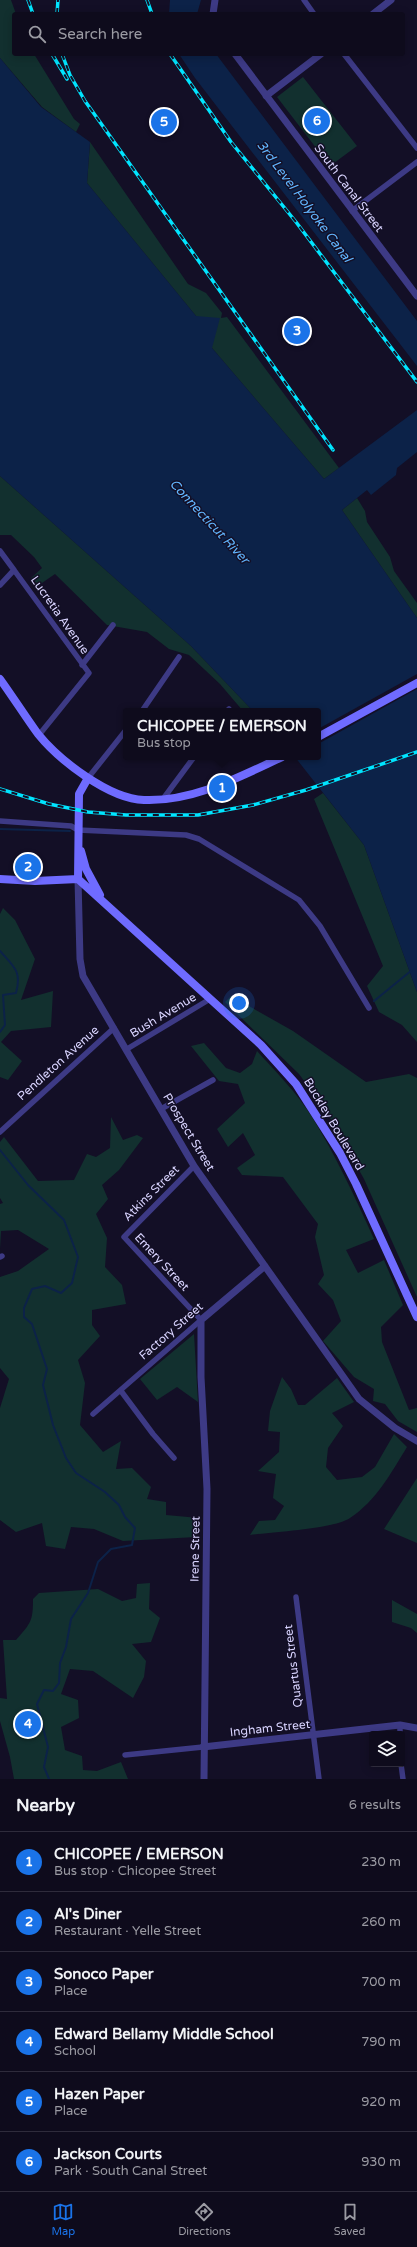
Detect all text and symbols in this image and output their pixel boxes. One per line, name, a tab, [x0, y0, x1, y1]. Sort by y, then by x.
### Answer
search box	[12, 12, 405, 56]
icon: search	[26, 23, 48, 45]
text: Search here	[58, 25, 142, 43]
pin: 6	[304, 106, 330, 136]
pin: 5	[151, 107, 177, 137]
water label: 3rd Level Holyoke Canal	[253, 138, 356, 267]
street label: South Canal Street	[311, 141, 387, 235]
pin: 3	[284, 316, 310, 346]
water label: Connecticut River	[166, 476, 254, 569]
street label: Lucretia Avenue	[28, 573, 92, 657]
popup	[123, 708, 321, 760]
text: CHICOPEE / EMERSON	[137, 717, 307, 735]
text: Bus stop	[137, 735, 191, 751]
pin: 1	[209, 773, 235, 803]
pin: 2	[15, 852, 41, 882]
street label: Bush Avenue	[127, 990, 199, 1040]
your location	[229, 993, 249, 1013]
street label: Pendleton Avenue	[14, 1023, 102, 1103]
street label: Buckley Boulevard	[301, 1075, 367, 1173]
street label: Prospect Street	[160, 1091, 218, 1174]
street label: Atkins Street	[120, 1162, 182, 1224]
street label: Emery Street	[132, 1230, 193, 1294]
street label: Factory Street	[136, 1299, 206, 1362]
street label: Irene Street	[187, 1515, 203, 1582]
street label: Quartus Street	[281, 1623, 305, 1708]
pin: 4	[15, 1709, 41, 1739]
street label: Ingham Street	[229, 1717, 311, 1739]
map controls	[369, 1731, 405, 1767]
button: layers	[369, 1731, 405, 1767]
text: Nearby	[16, 1795, 75, 1816]
text: 6 results	[349, 1797, 401, 1813]
text: CHICOPEE / EMERSON	[54, 1845, 224, 1863]
text: 1	[25, 1854, 33, 1870]
text: 230 m	[361, 1854, 401, 1870]
text: Bus stop · Chicopee Street	[54, 1863, 216, 1879]
text: Al's Diner	[54, 1905, 122, 1923]
text: 2	[25, 1914, 33, 1930]
text: 260 m	[361, 1914, 401, 1930]
text: Restaurant · Yelle Street	[54, 1923, 201, 1939]
text: Sonoco Paper	[54, 1965, 153, 1983]
text: 3	[25, 1974, 33, 1990]
text: 700 m	[361, 1974, 401, 1990]
text: Place	[54, 1983, 87, 1999]
text: Edward Bellamy Middle School	[54, 2025, 274, 2043]
text: 4	[25, 2034, 33, 2050]
text: 790 m	[361, 2034, 401, 2050]
text: School	[54, 2043, 96, 2059]
text: Hazen Paper	[54, 2085, 145, 2103]
text: 5	[25, 2094, 33, 2110]
text: 920 m	[361, 2094, 401, 2110]
text: Place	[54, 2103, 87, 2119]
text: Jackson Courts	[54, 2145, 162, 2163]
text: 6	[25, 2154, 33, 2170]
text: 930 m	[361, 2154, 401, 2170]
text: Park · South Canal Street	[54, 2163, 207, 2179]
tab: Map	[51, 2201, 75, 2238]
tab: Directions	[178, 2201, 231, 2238]
tab: Saved	[334, 2201, 366, 2238]

